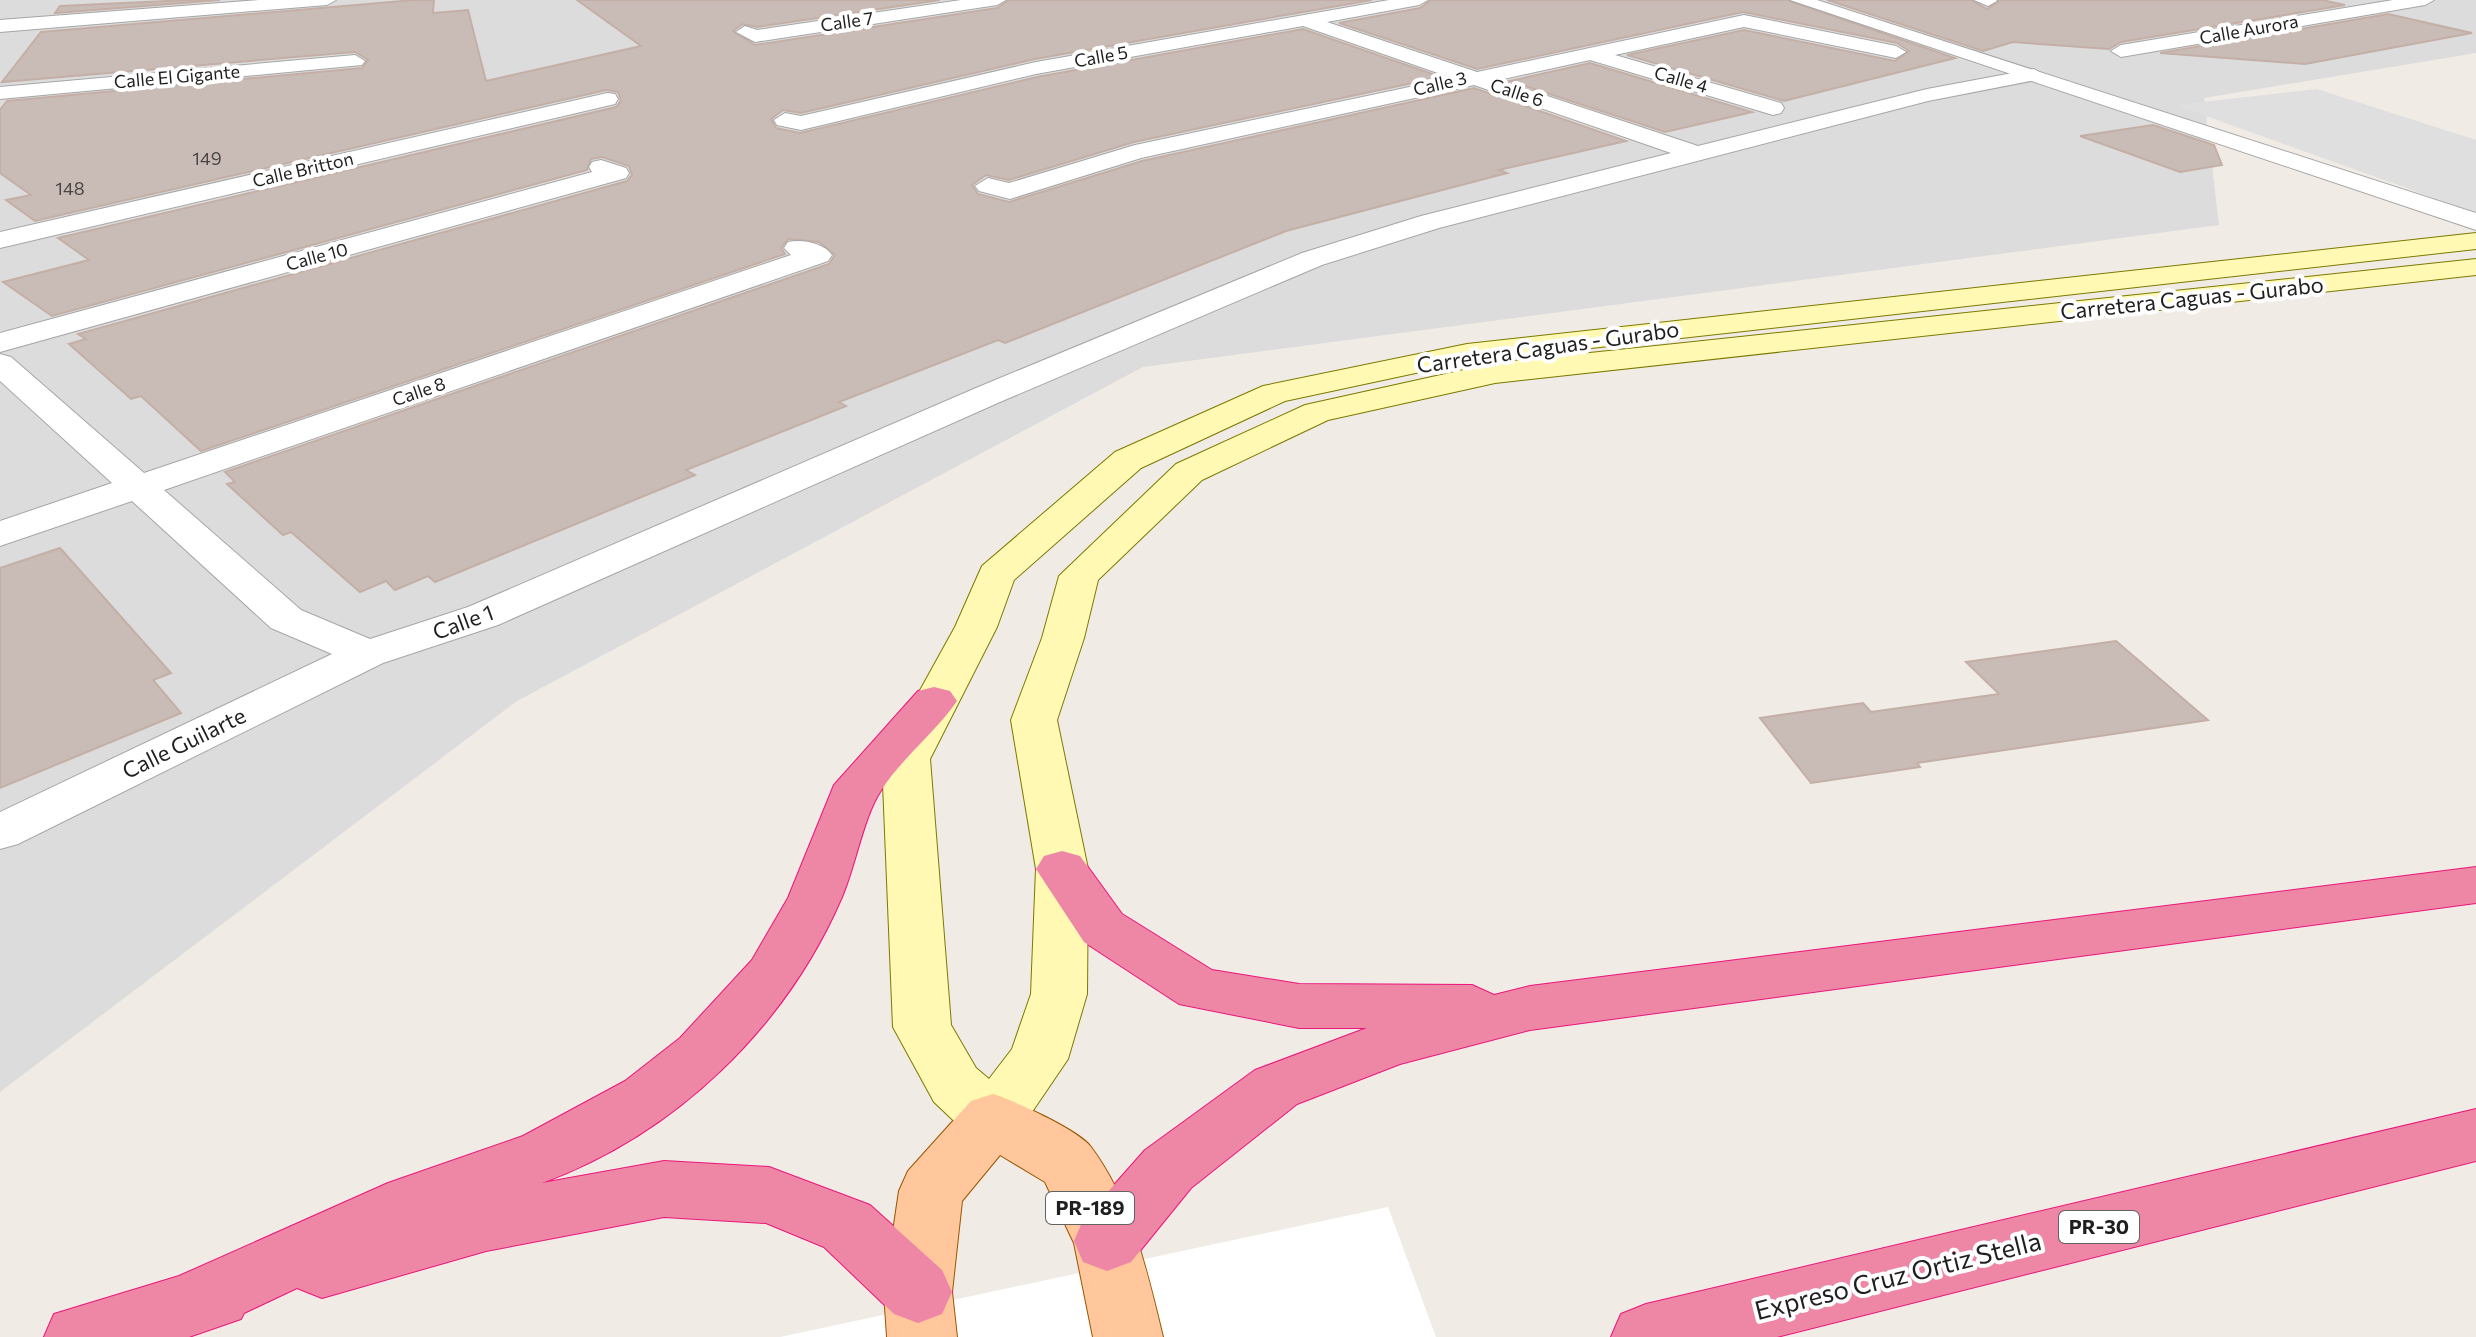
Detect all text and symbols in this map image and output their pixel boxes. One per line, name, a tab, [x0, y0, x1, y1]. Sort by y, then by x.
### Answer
street label: Calle 7	[819, 6, 875, 36]
street label: Calle Aurora	[2198, 9, 2300, 49]
street label: Calle 5	[1072, 40, 1129, 72]
street label: Calle El Gigante	[113, 60, 241, 92]
street label: Calle 4	[1652, 61, 1711, 97]
street label: Calle 3	[1411, 66, 1469, 100]
street label: Calle 6	[1488, 73, 1547, 111]
house number: 149	[192, 147, 222, 169]
street label: Calle Britton	[250, 147, 355, 191]
house number: 148	[55, 177, 85, 199]
street label: Calle 10	[283, 237, 350, 275]
street label: Carretera Caguas - Gurabo	[2059, 270, 2325, 325]
street label: Carretera Caguas - Gurabo	[1415, 315, 1681, 378]
street label: Calle 8	[389, 372, 448, 410]
street label: Calle 1	[429, 598, 497, 645]
street label: Calle Guilarte	[118, 701, 250, 784]
road number: PR-189	[1046, 1192, 1134, 1224]
road number: PR-30	[2059, 1211, 2139, 1243]
street label: Expreso Cruz Ortiz Stella	[1751, 1224, 2044, 1325]

